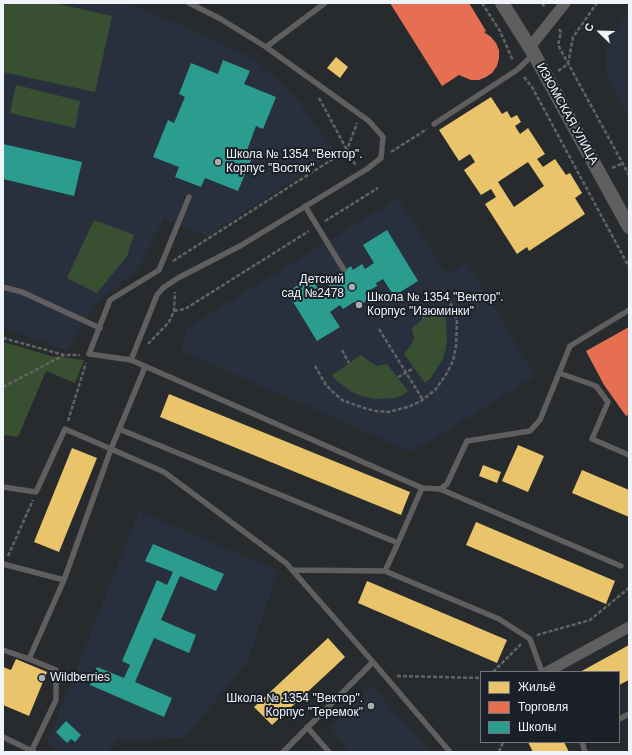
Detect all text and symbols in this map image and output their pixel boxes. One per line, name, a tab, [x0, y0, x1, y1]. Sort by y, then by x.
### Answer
north arrow	[580, 12, 620, 52]
text: С	[582, 21, 596, 33]
street label: ИЗЮМСКАЯ УЛИЦА	[533, 61, 601, 167]
place label: Школа № 1354 "Вектор". Корпус "Восток"	[226, 148, 363, 176]
marker: Школа № 1354 "Вектор". Корпус "Восток"	[213, 157, 223, 167]
place label: Детский сад №2478	[281, 273, 344, 301]
marker: Детский сад №2478	[347, 282, 357, 292]
place label: Школа № 1354 "Вектор". Корпус "Изюминки"	[367, 291, 504, 319]
marker: Школа № 1354 "Вектор". Корпус "Изюминки"	[354, 300, 364, 310]
place label: Wildberries	[50, 671, 110, 685]
legend	[480, 671, 620, 743]
marker: Wildberries	[37, 673, 47, 683]
text: Жильё	[518, 680, 556, 694]
place label: Школа № 1354 "Вектор". Корпус "Теремок"	[226, 692, 363, 720]
text: Торговля	[518, 700, 568, 714]
marker: Школа № 1354 "Вектор". Корпус "Теремок"	[366, 701, 376, 711]
text: Школы	[518, 720, 556, 734]

